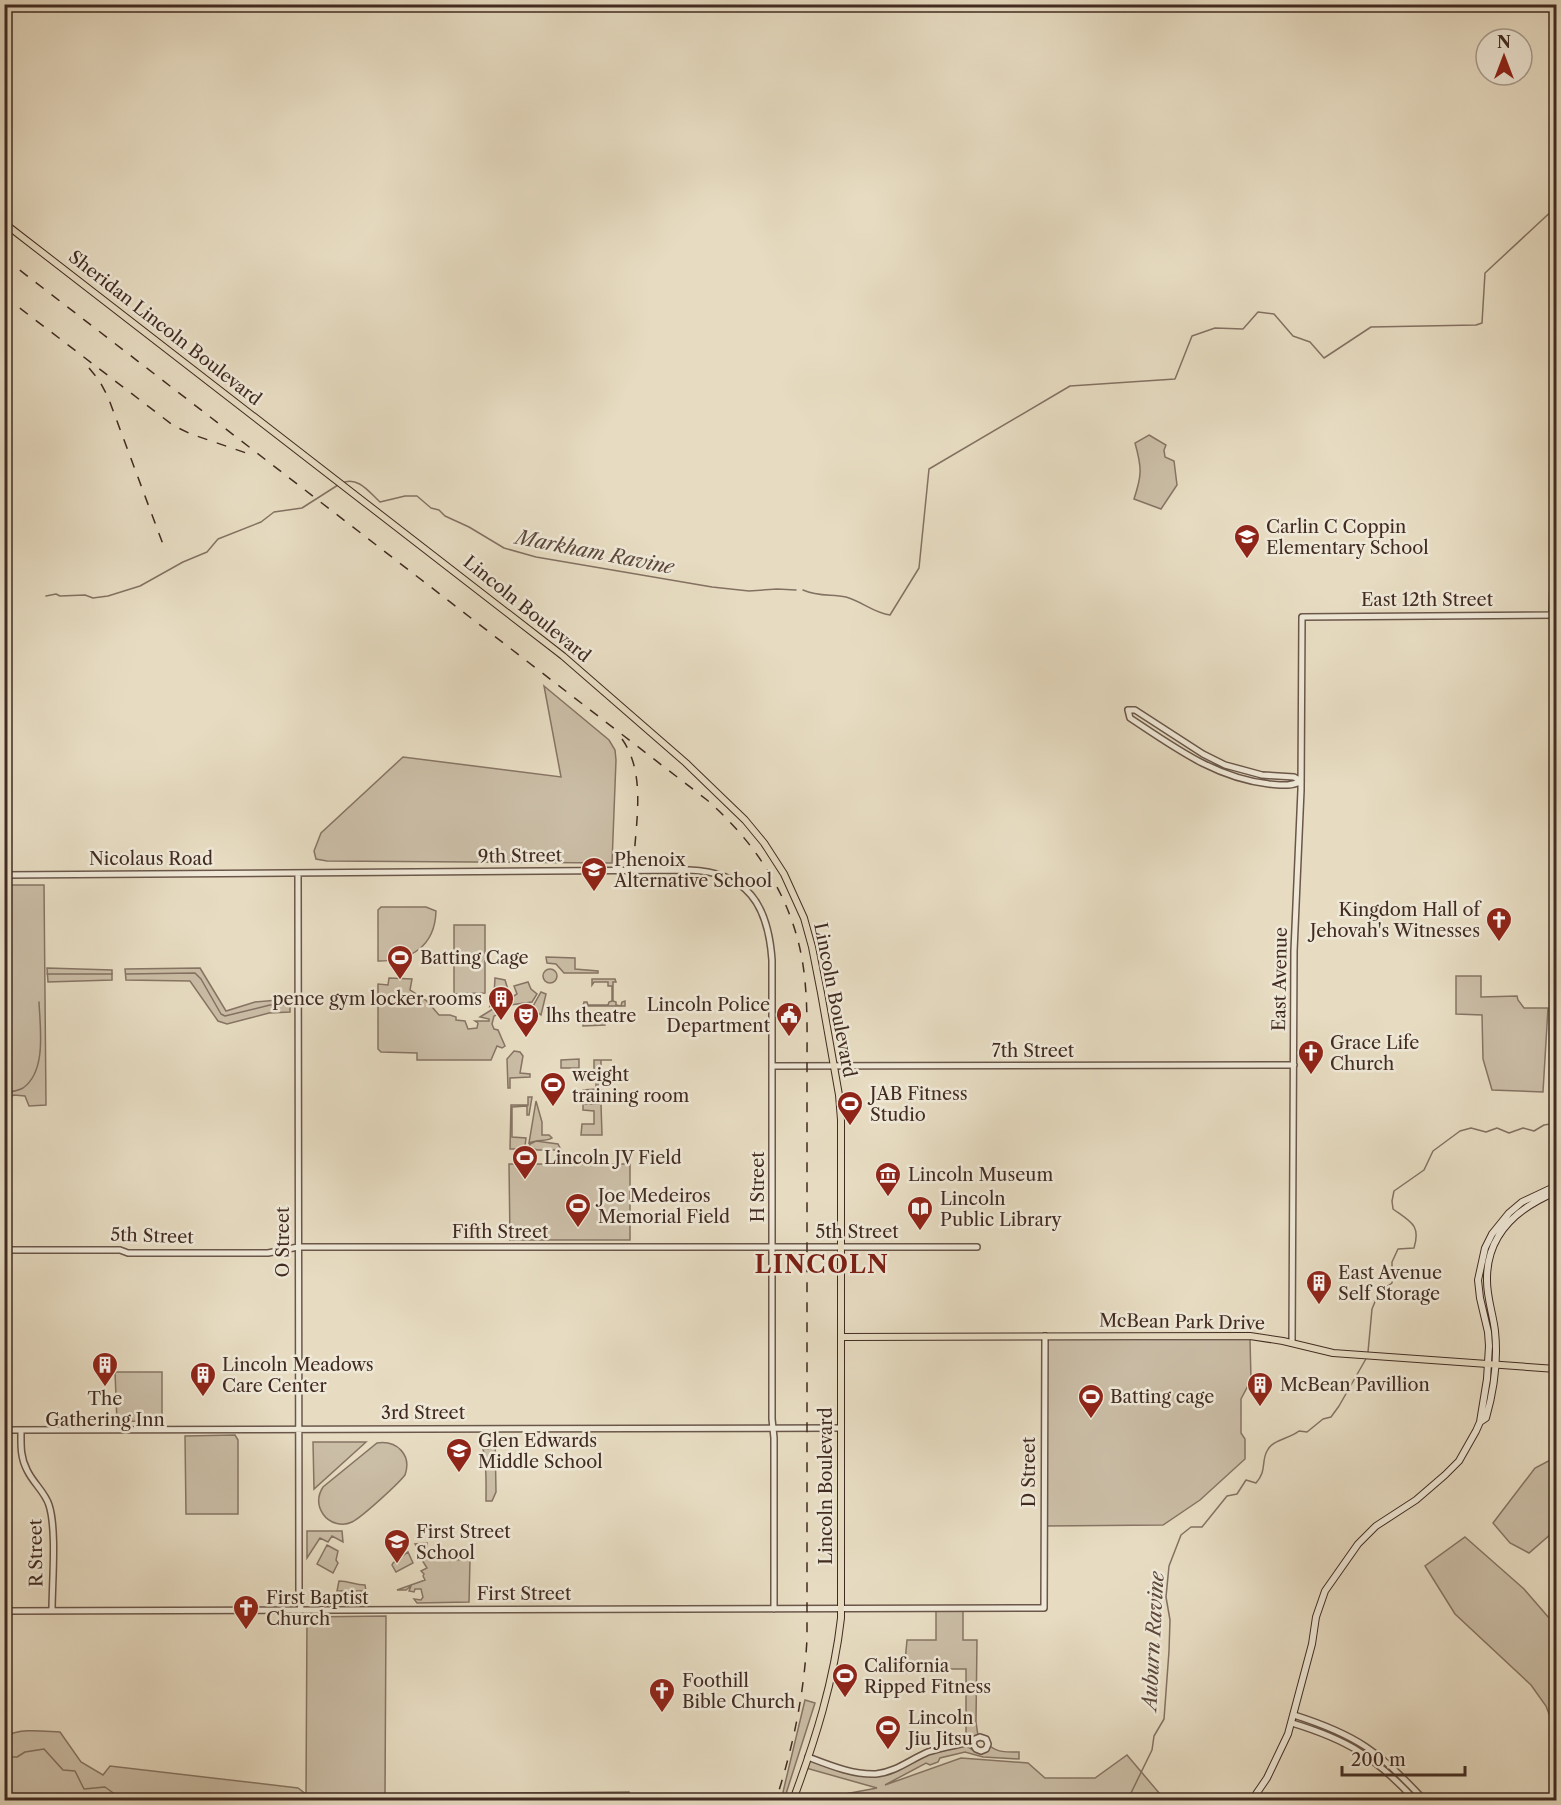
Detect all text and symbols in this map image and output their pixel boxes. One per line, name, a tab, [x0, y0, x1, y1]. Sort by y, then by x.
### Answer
north arrow	[1474, 27, 1534, 87]
text: N	[1497, 32, 1511, 52]
street label: Sheridan Lincoln Boulevard	[64, 246, 266, 410]
place label: Carlin C Coppin Elementary School	[1266, 516, 1429, 559]
school or university icon: Carlin C Coppin Elementary School	[1232, 522, 1262, 560]
water label: Markham Ravine	[512, 525, 677, 579]
street label: Lincoln Boulevard	[459, 551, 595, 667]
street label: East 12th Street	[1361, 589, 1494, 611]
street label: 9th Street	[478, 844, 563, 868]
street label: Nicolaus Road	[89, 848, 213, 870]
place label: Phenoix Alternative School	[613, 849, 772, 892]
school or university icon: Phenoix Alternative School	[579, 855, 609, 893]
place label: Kingdom Hall of Jehovah's Witnesses	[1307, 899, 1483, 942]
church icon: Kingdom Hall of Jehovah's Witnesses	[1484, 905, 1514, 943]
street label: Lincoln Boulevard	[809, 921, 861, 1079]
street label: East Avenue	[1268, 927, 1292, 1031]
sports icon: Batting Cage	[385, 943, 415, 981]
place label: Batting Cage	[420, 947, 529, 969]
building icon: pence gym locker rooms	[486, 984, 516, 1022]
place label: pence gym locker rooms	[272, 988, 482, 1010]
place label: Lincoln Police Department	[647, 994, 771, 1037]
public building icon: Lincoln Police Department	[774, 1000, 804, 1038]
theatre icon: lhs theatre	[511, 1001, 541, 1039]
place label: lhs theatre	[546, 1005, 636, 1027]
place label: Grace Life Church	[1330, 1032, 1419, 1075]
church icon: Grace Life Church	[1296, 1038, 1326, 1076]
street label: 7th Street	[992, 1040, 1075, 1062]
place label: weight training room	[571, 1064, 690, 1107]
sports icon: weight training room	[538, 1070, 568, 1108]
place label: JAB Fitness Studio	[867, 1083, 968, 1126]
sports icon: JAB Fitness Studio	[835, 1089, 865, 1127]
sports icon: Lincoln JV Field	[510, 1143, 540, 1181]
place label: Lincoln JV Field	[544, 1147, 682, 1169]
street label: H Street	[747, 1151, 769, 1223]
museum icon: Lincoln Museum	[873, 1160, 903, 1198]
place label: Lincoln Museum	[908, 1164, 1053, 1186]
place label: Joe Medeiros Memorial Field	[595, 1185, 730, 1228]
place label: Lincoln Public Library	[940, 1188, 1063, 1231]
sports icon: Joe Medeiros Memorial Field	[563, 1191, 593, 1229]
library icon: Lincoln Public Library	[905, 1194, 935, 1232]
street label: O Street	[272, 1206, 294, 1277]
street label: Fifth Street	[452, 1221, 549, 1243]
street label: 5th Street	[815, 1221, 899, 1243]
street label: 5th Street	[110, 1224, 195, 1248]
district label: LINCOLN	[755, 1250, 889, 1279]
place label: East Avenue Self Storage	[1338, 1262, 1442, 1305]
building icon: East Avenue Self Storage	[1304, 1268, 1334, 1306]
street label: McBean Park Drive	[1099, 1310, 1265, 1334]
building icon: The Gathering Inn	[90, 1350, 120, 1388]
place label: Lincoln Meadows Care Center	[222, 1354, 374, 1397]
building icon: Lincoln Meadows Care Center	[188, 1360, 218, 1398]
building icon: McBean Pavillion	[1245, 1370, 1275, 1408]
place label: McBean Pavillion	[1280, 1374, 1430, 1396]
sports icon: Batting cage	[1076, 1382, 1106, 1420]
place label: Batting cage	[1110, 1386, 1214, 1408]
place label: The Gathering Inn	[45, 1388, 165, 1431]
street label: 3rd Street	[381, 1402, 466, 1424]
street label: Lincoln Boulevard	[815, 1407, 837, 1565]
place label: Glen Edwards Middle School	[478, 1430, 603, 1473]
school or university icon: Glen Edwards Middle School	[444, 1436, 474, 1474]
street label: D Street	[1018, 1436, 1040, 1507]
street label: R Street	[24, 1518, 48, 1587]
place label: First Street School	[416, 1521, 511, 1564]
school or university icon: First Street School	[382, 1527, 412, 1565]
water label: Auburn Ravine	[1137, 1569, 1169, 1714]
street label: First Street	[477, 1583, 572, 1605]
place label: First Baptist Church	[266, 1587, 369, 1630]
church icon: First Baptist Church	[231, 1593, 261, 1631]
place label: California Ripped Fitness	[864, 1655, 991, 1698]
sports icon: California Ripped Fitness	[830, 1661, 860, 1699]
place label: Foothill Bible Church	[682, 1670, 795, 1713]
church icon: Foothill Bible Church	[647, 1676, 677, 1714]
place label: Lincoln Jiu Jitsu	[905, 1707, 974, 1750]
sports icon: Lincoln Jiu Jitsu	[873, 1713, 903, 1751]
scale bar	[1342, 1739, 1465, 1777]
text: 200 m	[1351, 1749, 1406, 1771]

